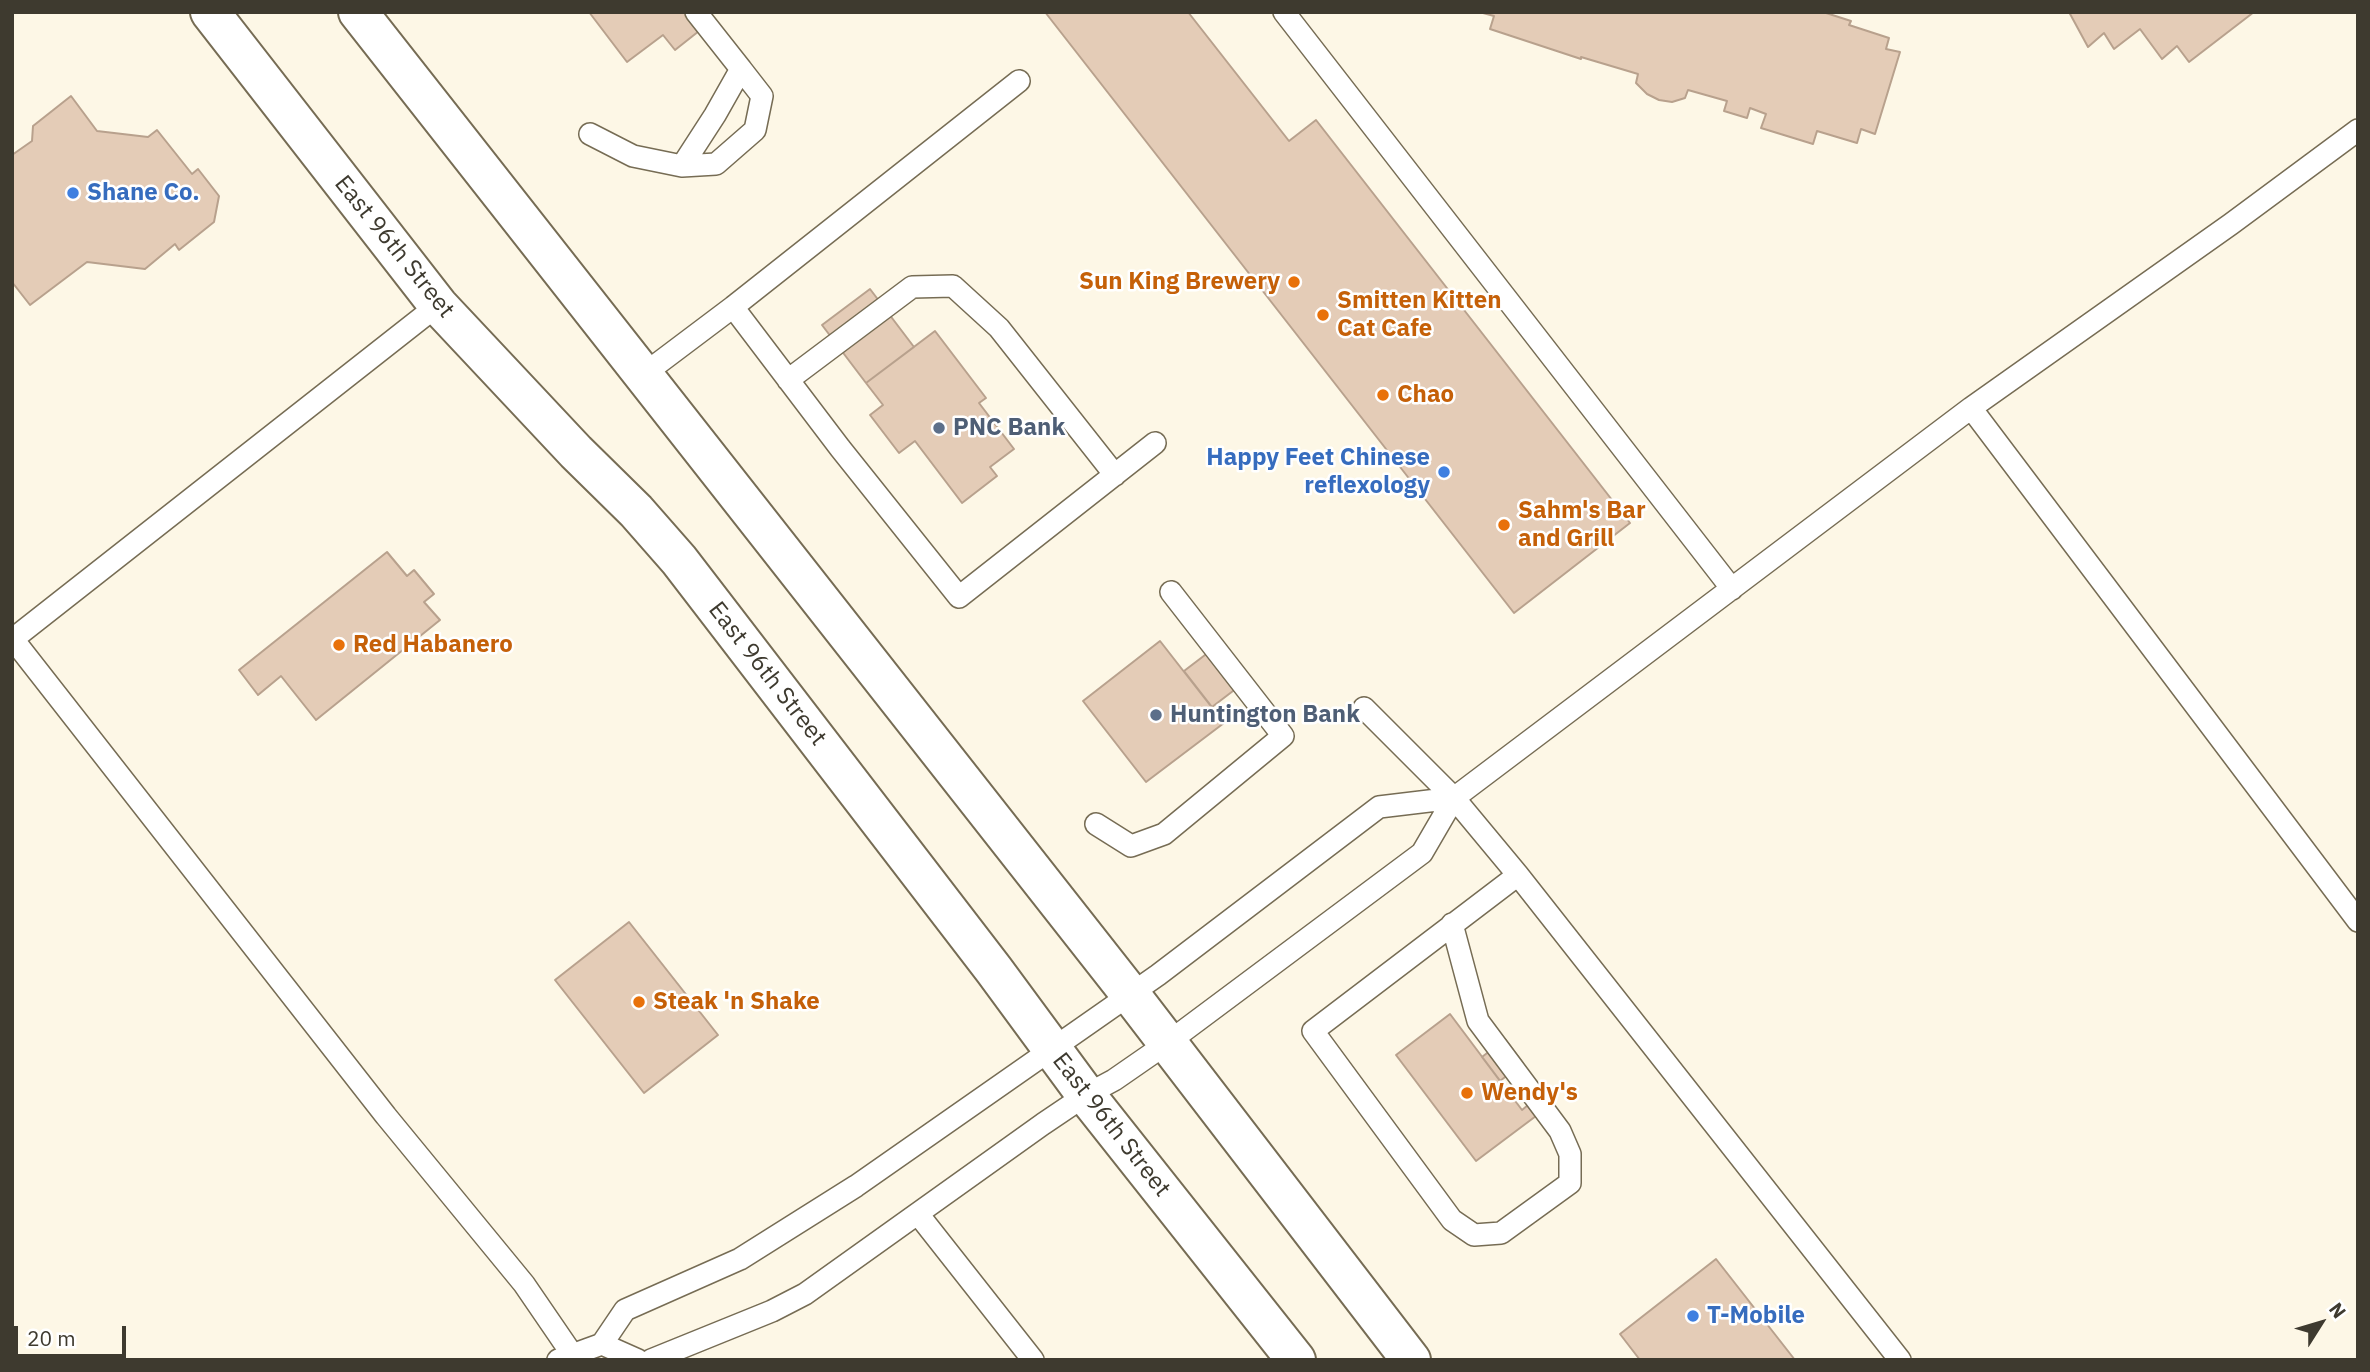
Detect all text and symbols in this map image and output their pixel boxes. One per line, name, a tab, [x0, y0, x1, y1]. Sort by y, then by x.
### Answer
street label: East 96th Street	[328, 170, 460, 324]
place label: Shane Co.	[87, 179, 200, 207]
marker: Shane Co.	[65, 185, 81, 201]
place label: Sun King Brewery	[1079, 268, 1280, 296]
marker: Sun King Brewery	[1286, 274, 1302, 290]
place label: Smitten Kitten Cat Cafe	[1337, 287, 1501, 343]
marker: Smitten Kitten Cat Cafe	[1315, 307, 1331, 323]
place label: Chao	[1397, 381, 1454, 409]
marker: Chao	[1375, 387, 1391, 403]
place label: PNC Bank	[953, 414, 1065, 442]
marker: PNC Bank	[931, 420, 947, 436]
place label: Happy Feet Chinese reflexology	[1206, 444, 1430, 500]
marker: Happy Feet Chinese reflexology	[1436, 464, 1452, 480]
place label: Sahm's Bar and Grill	[1518, 497, 1646, 553]
marker: Sahm's Bar and Grill	[1496, 517, 1512, 533]
street label: East 96th Street	[702, 596, 832, 752]
place label: Red Habanero	[353, 631, 513, 659]
marker: Red Habanero	[331, 637, 347, 653]
place label: Huntington Bank	[1170, 701, 1360, 729]
marker: Huntington Bank	[1148, 707, 1164, 723]
place label: Steak 'n Shake	[653, 988, 820, 1016]
marker: Steak 'n Shake	[631, 994, 647, 1010]
street label: East 96th Street	[1046, 1047, 1176, 1203]
place label: Wendy's	[1481, 1079, 1578, 1107]
marker: Wendy's	[1459, 1085, 1475, 1101]
north arrow	[2286, 1288, 2356, 1358]
text: N	[2324, 1298, 2351, 1323]
place label: T-Mobile	[1707, 1302, 1805, 1330]
marker: T-Mobile	[1685, 1308, 1701, 1324]
scale bar	[18, 1312, 130, 1356]
text: 20 m	[27, 1324, 76, 1352]

